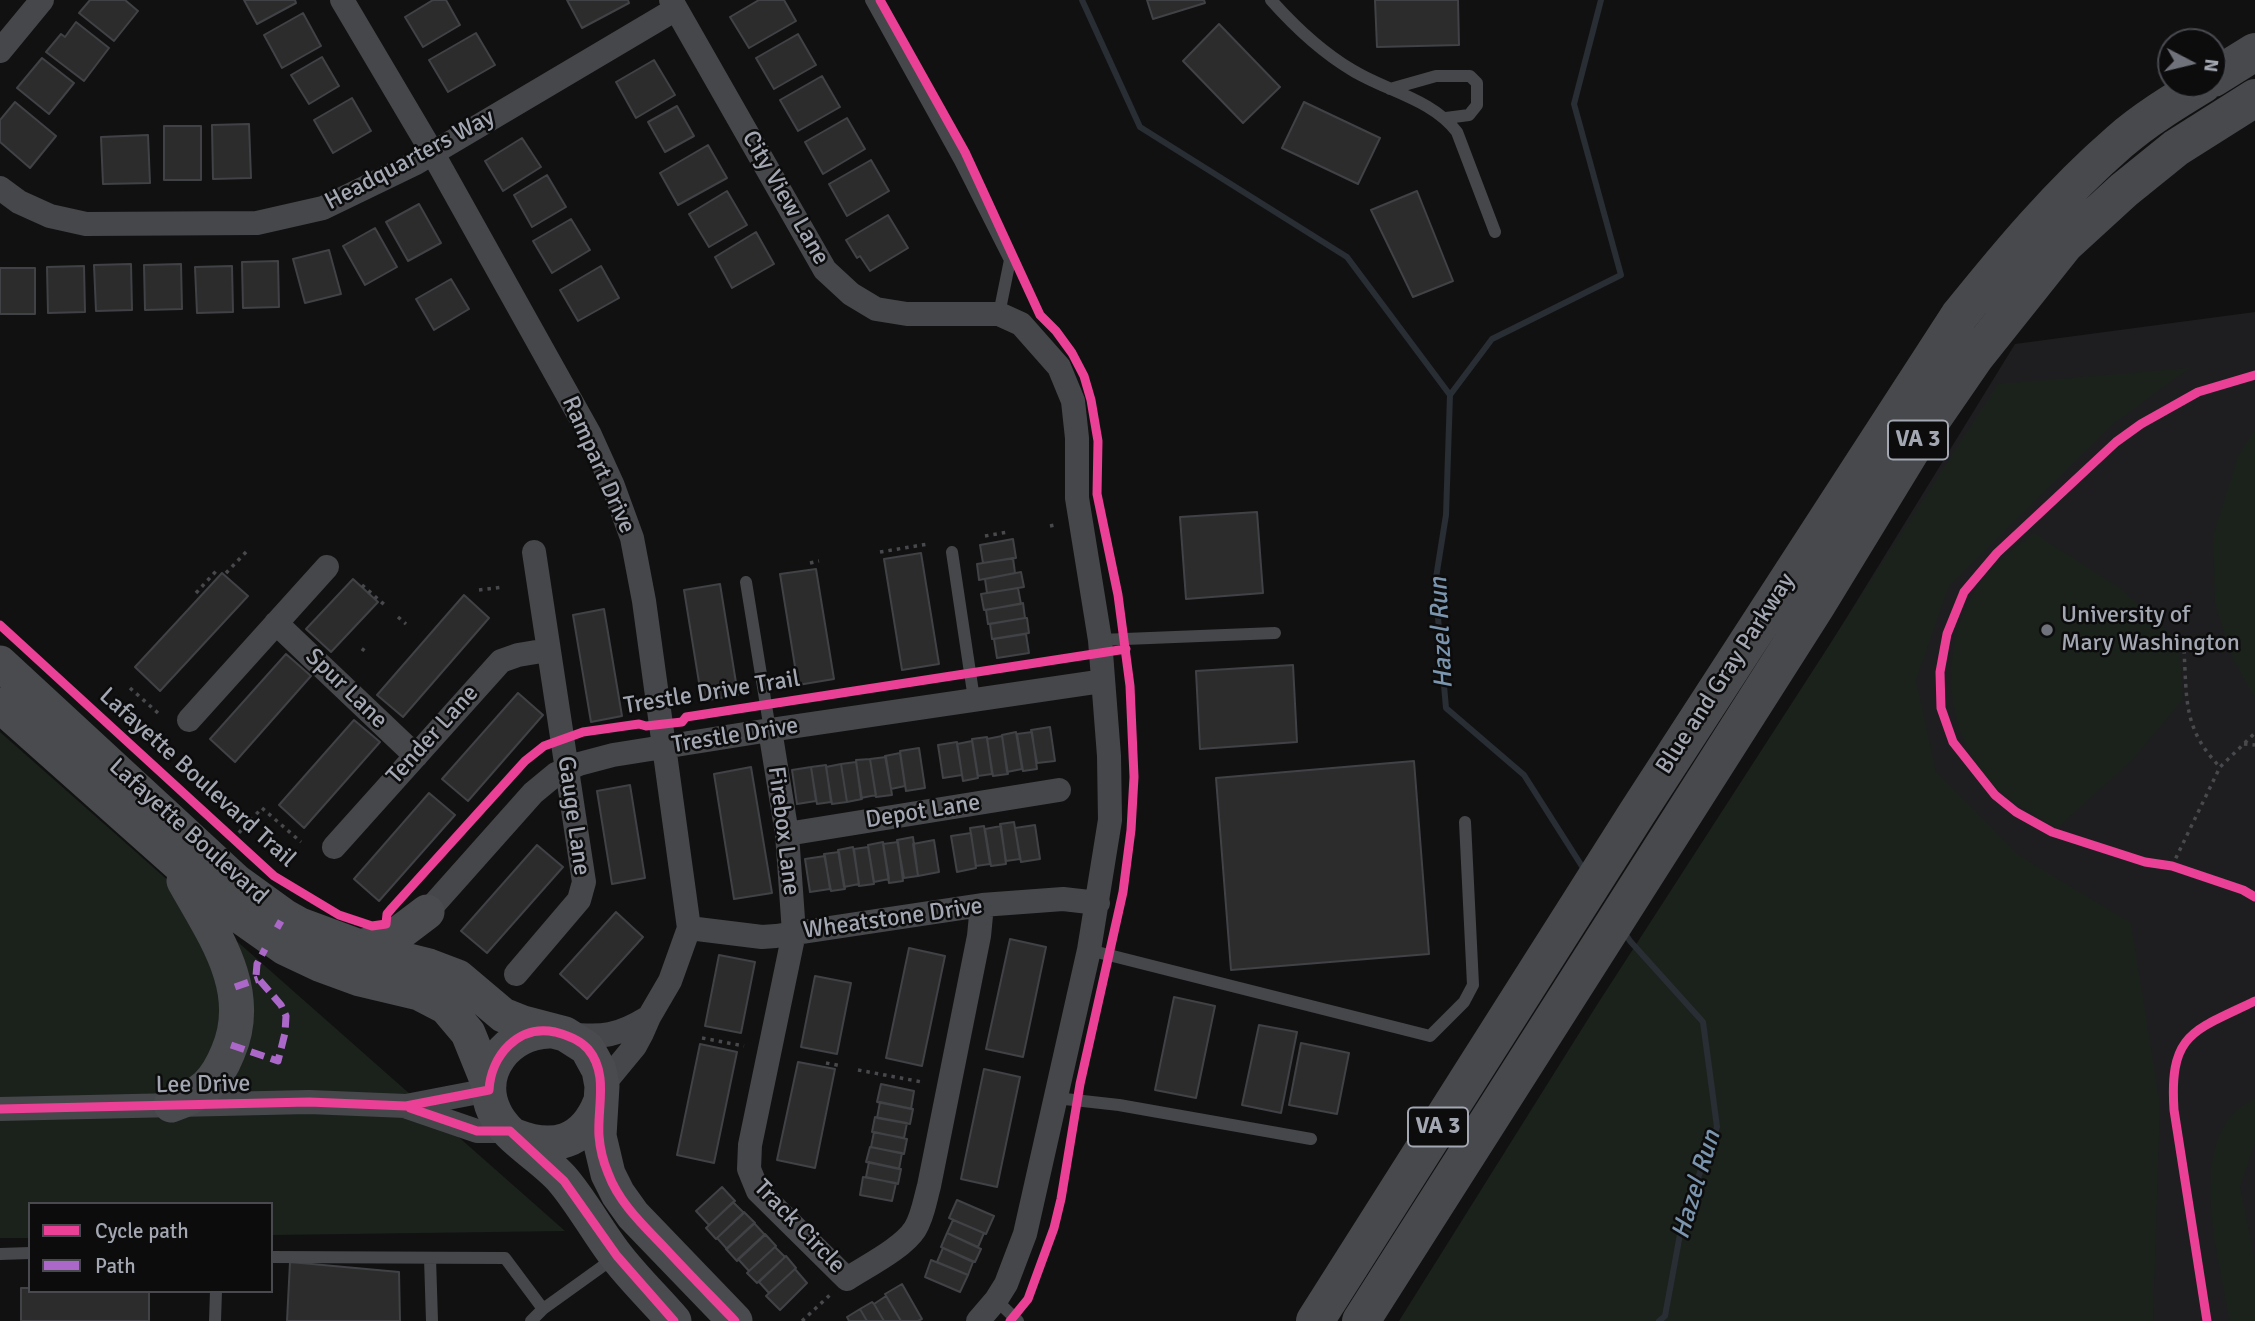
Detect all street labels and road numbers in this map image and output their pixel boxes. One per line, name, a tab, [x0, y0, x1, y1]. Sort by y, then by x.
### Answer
street label: Headquarters Way	[320, 103, 500, 217]
street label: City View Lane	[735, 126, 835, 270]
street label: Rampart Drive	[555, 392, 641, 538]
road number: VA 3	[1888, 420, 1948, 460]
street label: Blue and Gray Parkway	[1650, 568, 1802, 780]
street label: Spur Lane	[299, 643, 393, 735]
street label: Trestle Drive Trail	[622, 665, 802, 721]
street label: Tender Lane	[381, 680, 485, 790]
street label: Lafayette Boulevard Trail	[93, 682, 301, 874]
street label: Trestle Drive	[670, 712, 800, 760]
street label: Lafayette Boulevard	[102, 753, 274, 911]
street label: Gauge Lane	[550, 754, 596, 878]
street label: Firebox Lane	[761, 765, 805, 897]
street label: Depot Lane	[864, 789, 982, 835]
street label: Wheatstone Drive	[801, 892, 985, 946]
street label: Lee Drive	[155, 1070, 251, 1100]
road number: VA 3	[1408, 1108, 1468, 1146]
street label: Track Circle	[747, 1174, 851, 1280]

